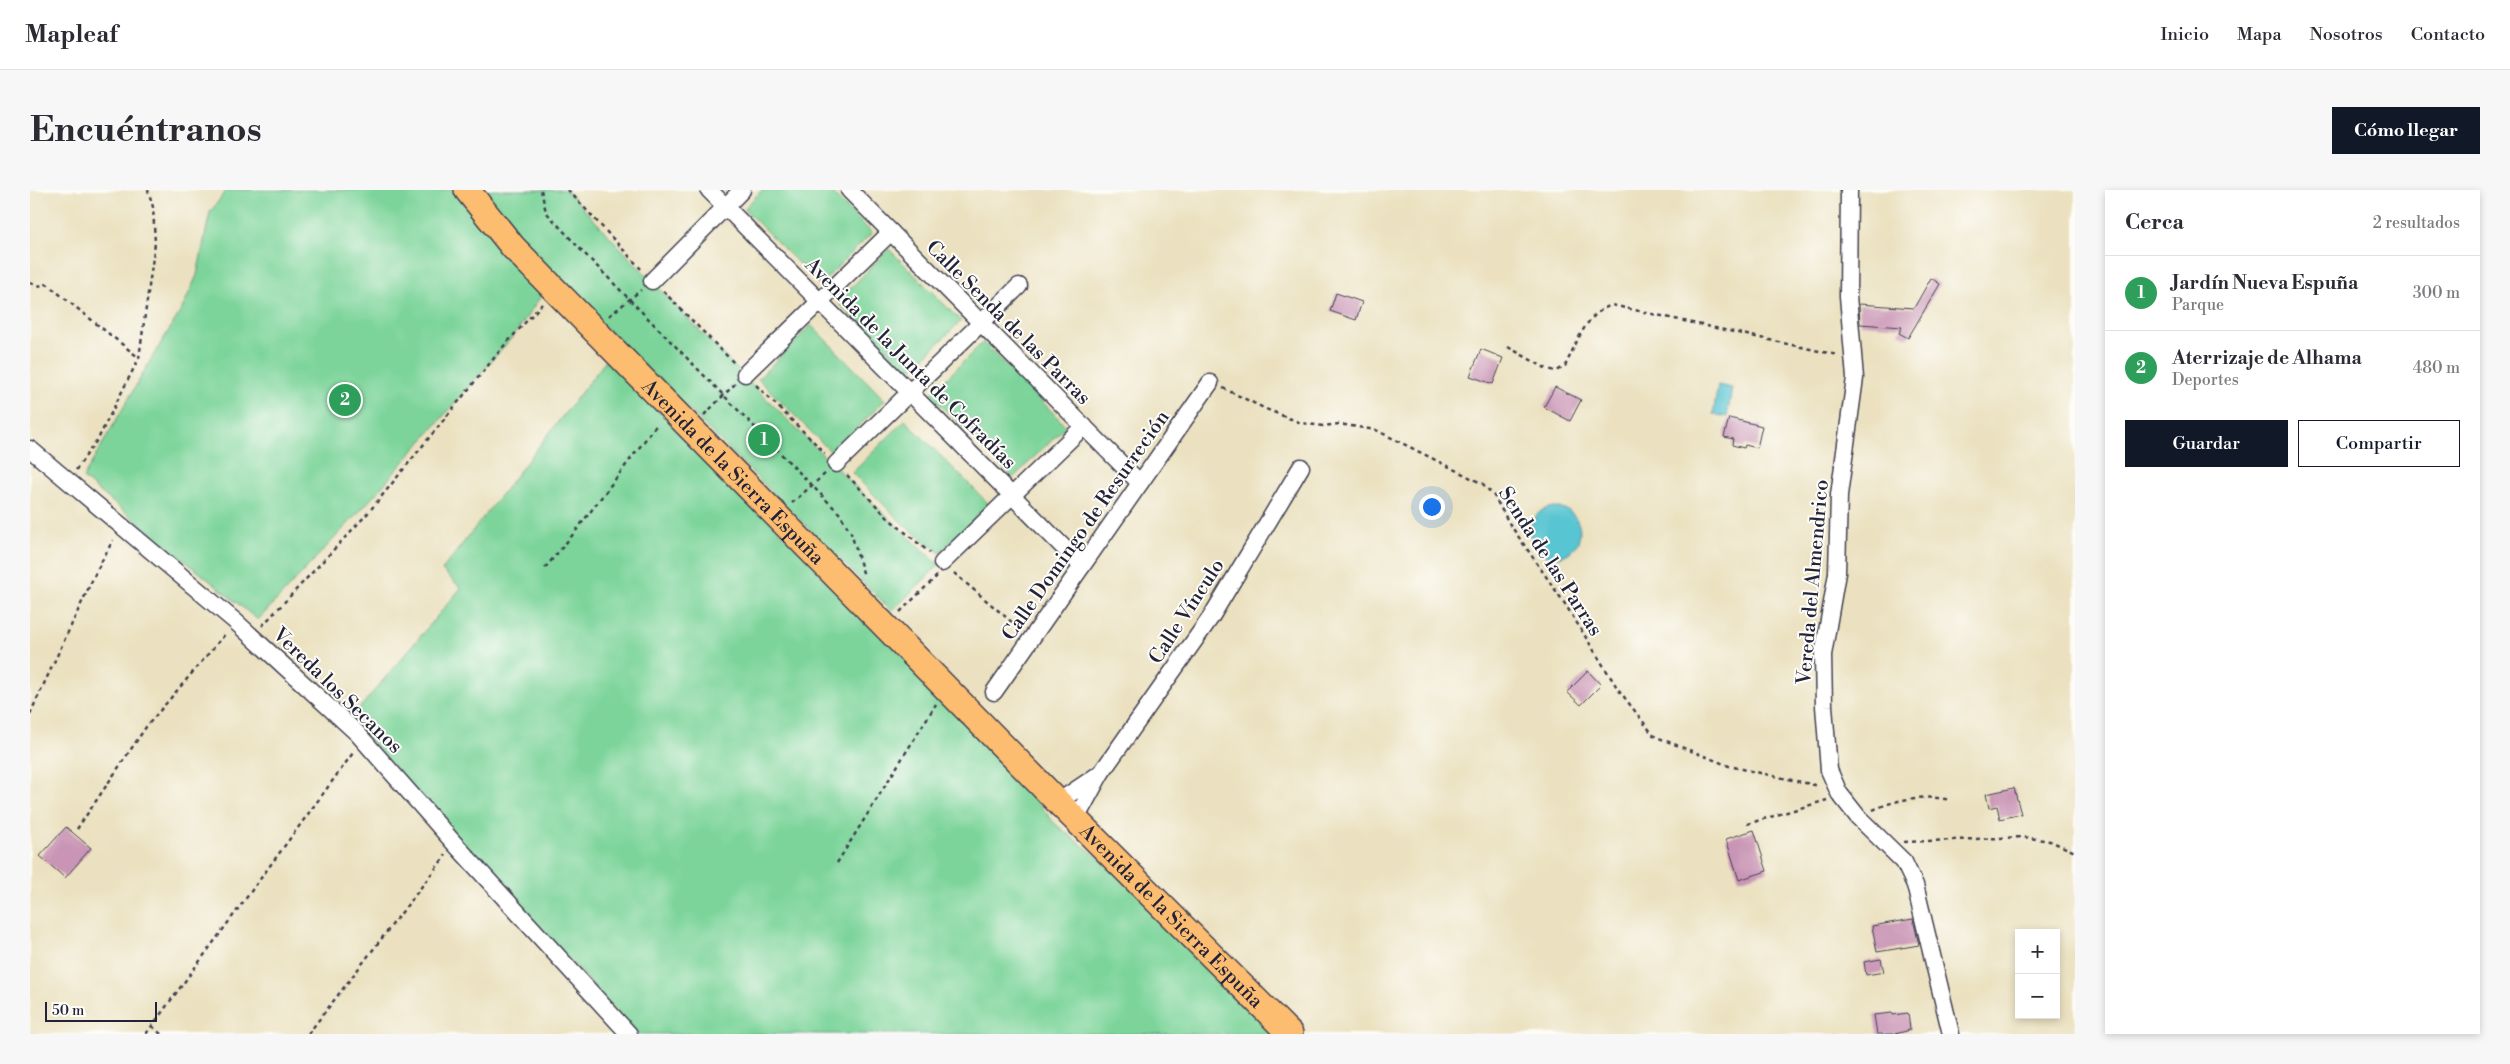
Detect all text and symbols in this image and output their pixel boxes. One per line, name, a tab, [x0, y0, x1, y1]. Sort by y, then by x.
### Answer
text: Mapleaf	[25, 20, 118, 50]
text: Inicio	[2160, 23, 2209, 46]
text: Mapa	[2237, 23, 2282, 46]
text: Nosotros	[2310, 23, 2383, 46]
text: Contacto	[2411, 23, 2485, 46]
button: Cómo llegar	[2332, 107, 2480, 154]
text: Encuéntranos	[30, 109, 262, 152]
text: Cerca	[2125, 210, 2184, 236]
text: 2 resultados	[2373, 213, 2460, 233]
street label: Calle Senda de las Parras	[920, 235, 1096, 411]
street label: Avenida de la Junta de Cofradías	[798, 252, 1021, 475]
text: Jardín Nueva Espuña	[2172, 271, 2358, 295]
text: 1	[2137, 283, 2145, 303]
text: 300 m	[2413, 283, 2460, 303]
text: Parque	[2172, 295, 2224, 315]
text: Aterrizaje de Alhama	[2172, 346, 2362, 370]
text: 2	[2136, 358, 2146, 378]
text: 480 m	[2413, 358, 2460, 378]
text: Deportes	[2172, 370, 2239, 390]
street label: Avenida de la Sierra Espuña	[635, 374, 830, 571]
pin: 2	[329, 381, 361, 419]
street label: Calle Domingo de Resurreción	[997, 406, 1176, 646]
button: Guardar	[2125, 420, 2288, 467]
button: Compartir	[2298, 420, 2460, 467]
pin: 1	[748, 421, 780, 459]
street label: Vereda del Almendrico	[1792, 478, 1835, 687]
street label: Senda de las Parras	[1492, 483, 1607, 641]
your location	[1419, 494, 1445, 520]
street label: Calle Vínculo	[1144, 555, 1230, 669]
street label: Vereda los Secanos	[266, 622, 407, 759]
street label: Avenida de la Sierra Espuña	[1073, 819, 1269, 1015]
map controls	[2015, 929, 2060, 1019]
button: +	[2015, 929, 2060, 974]
button: −	[2015, 974, 2060, 1019]
scale bar	[45, 999, 158, 1022]
text: 50 m	[52, 1002, 84, 1020]

